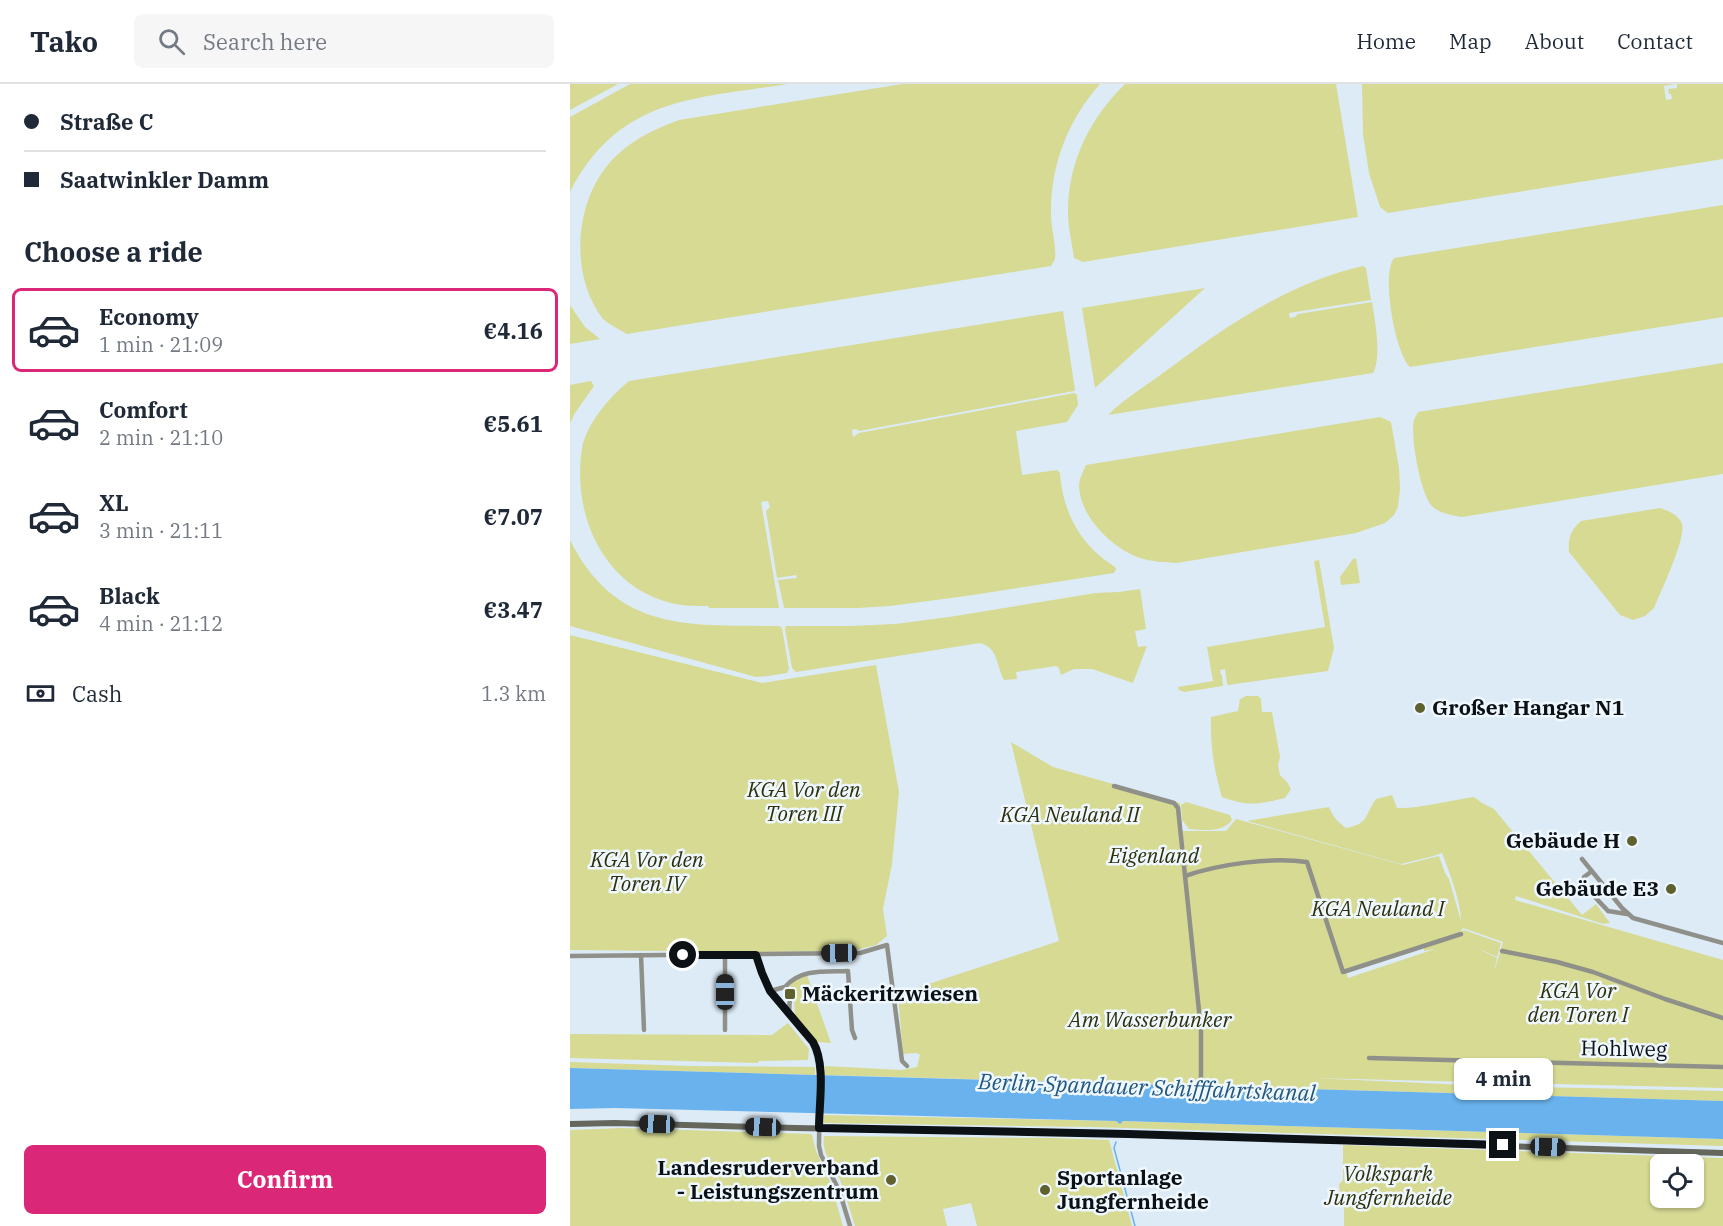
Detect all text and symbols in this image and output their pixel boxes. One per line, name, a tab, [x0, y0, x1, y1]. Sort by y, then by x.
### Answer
search box	[134, 14, 554, 68]
text: Tako	[30, 23, 98, 60]
icon: search	[155, 25, 188, 58]
text: Search here	[203, 27, 327, 56]
text: Home	[1356, 27, 1416, 55]
text: Map	[1449, 27, 1492, 55]
text: About	[1525, 27, 1584, 55]
text: Contact	[1617, 27, 1693, 55]
text: Straße C	[60, 107, 153, 136]
text: Saatwinkler Damm	[60, 165, 269, 194]
text: Choose a ride	[24, 234, 203, 269]
text: Economy	[99, 302, 199, 331]
icon: car	[27, 303, 81, 357]
text: €4.16	[484, 316, 543, 345]
text: 1 min · 21:09	[99, 331, 223, 358]
text: Comfort	[99, 395, 188, 424]
icon: car	[27, 396, 81, 450]
text: €5.61	[484, 409, 543, 438]
text: 2 min · 21:10	[99, 424, 223, 451]
text: XL	[99, 488, 129, 517]
icon: car	[27, 489, 81, 543]
text: €7.07	[484, 502, 543, 531]
text: 3 min · 21:11	[99, 517, 223, 544]
text: Black	[99, 581, 160, 610]
icon: car	[27, 582, 81, 636]
text: €3.47	[484, 595, 543, 624]
text: 4 min · 21:12	[99, 610, 223, 637]
icon: cash	[24, 677, 57, 710]
text: Cash	[72, 679, 123, 708]
text: 1.3 km	[481, 680, 546, 707]
place label: Großer Hangar N1	[1432, 693, 1624, 721]
marker: Großer Hangar N1	[1413, 701, 1427, 715]
park label: KGA Vor den Toren III	[746, 775, 861, 827]
park label: KGA Neuland II	[999, 800, 1141, 828]
place label: Gebäude H	[1506, 826, 1620, 854]
marker: Gebäude H	[1625, 834, 1639, 848]
park label: Eigenland	[1108, 841, 1200, 869]
park label: KGA Vor den Toren IV	[589, 845, 704, 897]
place label: Gebäude E3	[1535, 874, 1659, 902]
marker: Gebäude E3	[1664, 882, 1678, 896]
park label: KGA Neuland I	[1311, 894, 1446, 922]
route start	[669, 941, 696, 968]
car	[821, 944, 857, 962]
car	[716, 974, 734, 1010]
park label: KGA Vor den Toren I	[1528, 976, 1630, 1028]
place label: Mäckeritzwiesen	[802, 979, 978, 1007]
marker: Mäckeritzwiesen	[783, 987, 797, 1001]
park label: Am Wasserbunker	[1066, 1005, 1232, 1033]
street label: Hohlweg	[1580, 1033, 1668, 1063]
callout: 4 min	[1454, 1058, 1552, 1100]
text: 4 min	[1476, 1065, 1532, 1092]
water label: Berlin-Spandauer Schifffahrtskanal	[977, 1066, 1317, 1107]
car	[639, 1114, 675, 1134]
car	[745, 1117, 781, 1137]
route end	[1489, 1131, 1516, 1158]
car	[1530, 1137, 1566, 1157]
button: Confirm	[24, 1145, 546, 1214]
place label: Landesruderverband - Leistungszentrum	[657, 1153, 879, 1205]
map controls	[1650, 1154, 1704, 1208]
button: locate	[1650, 1154, 1704, 1208]
park label: Volkspark Jungfernheide	[1323, 1159, 1452, 1211]
place label: Sportanlage Jungfernheide	[1057, 1163, 1209, 1215]
marker: Landesruderverband - Leistungszentrum	[884, 1173, 898, 1187]
marker: Sportanlage Jungfernheide	[1038, 1183, 1052, 1197]

